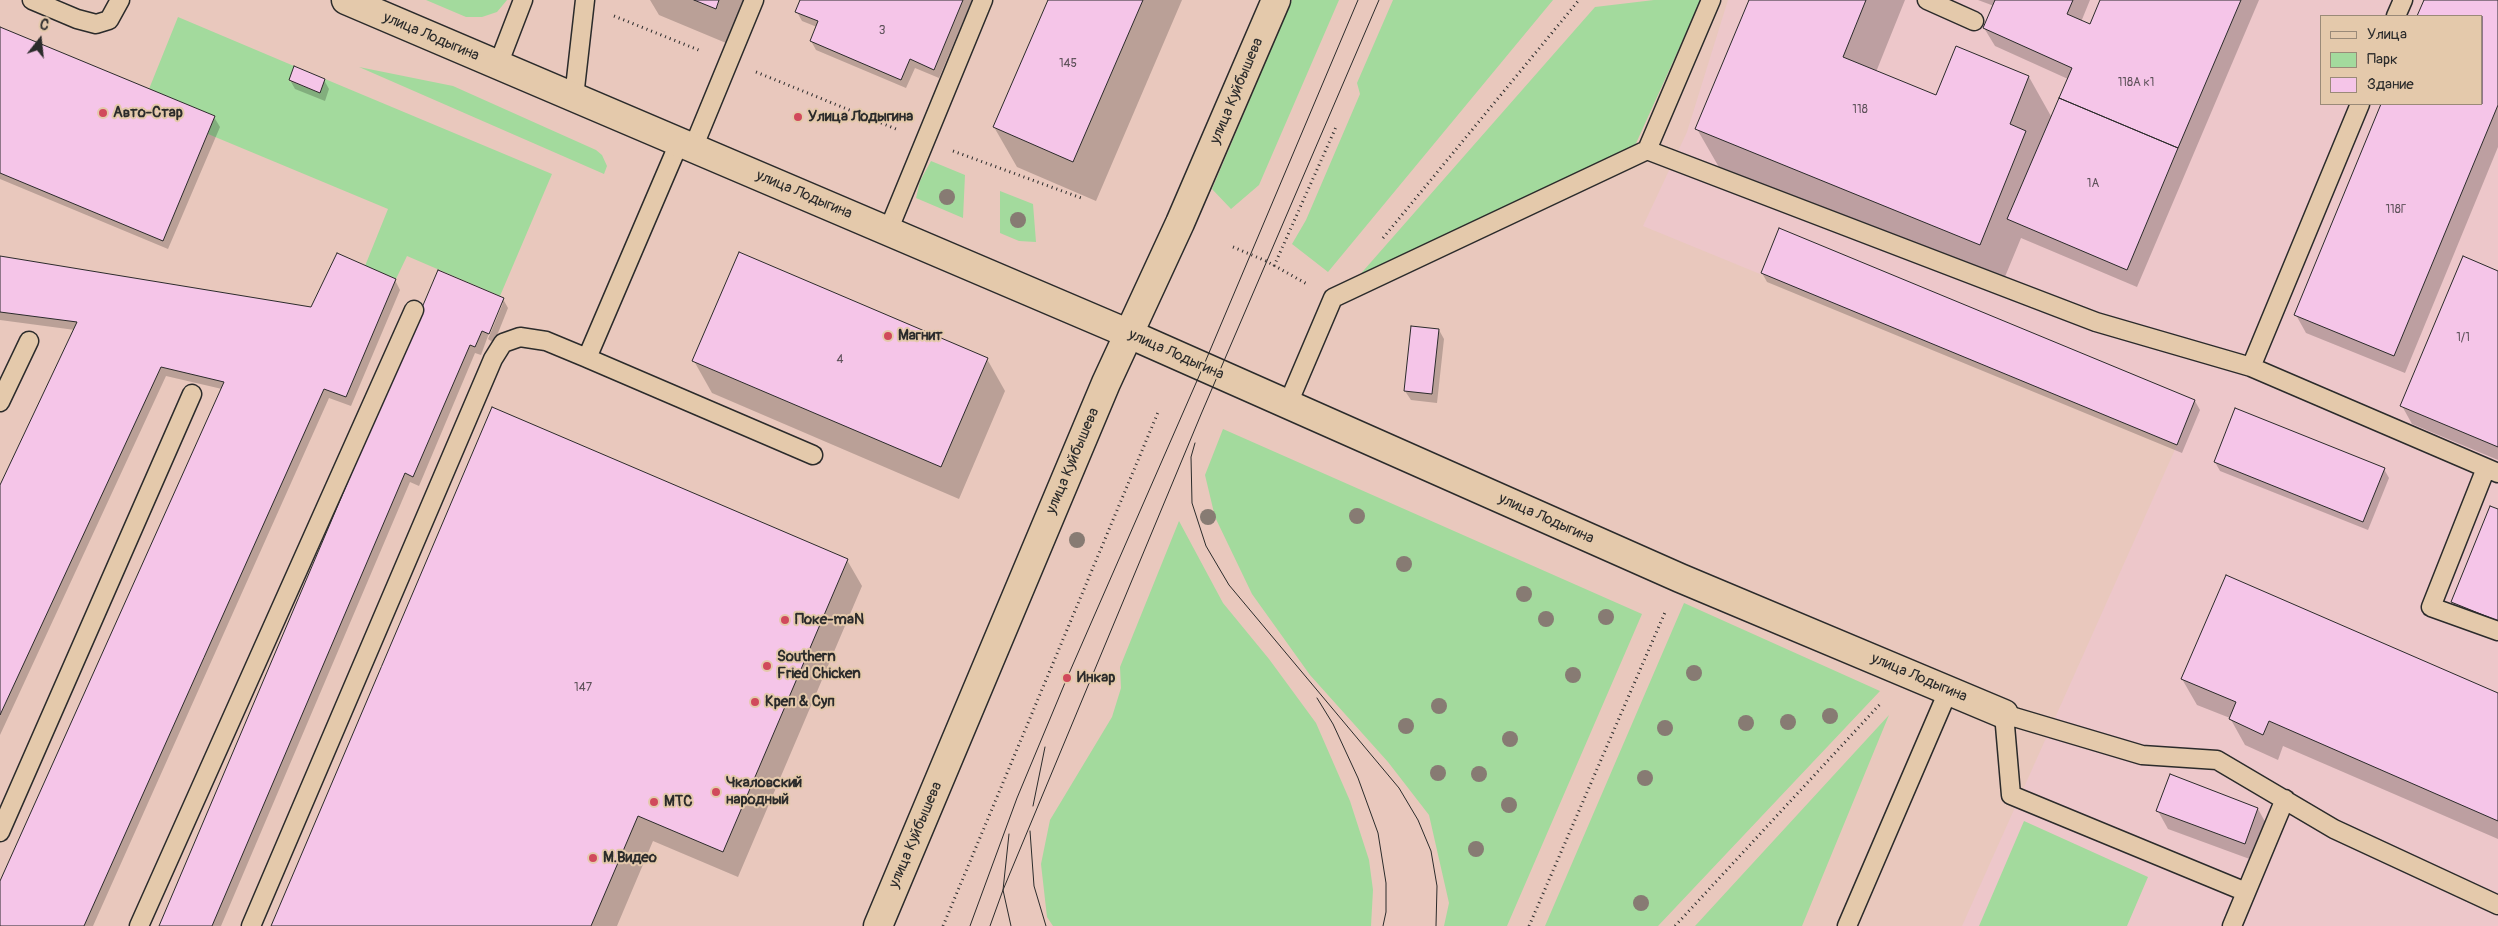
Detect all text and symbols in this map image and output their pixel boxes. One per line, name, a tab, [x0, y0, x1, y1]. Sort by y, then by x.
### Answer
street label: улица Лодыгина	[380, 9, 482, 65]
north arrow	[15, 15, 65, 65]
legend	[2320, 15, 2483, 105]
text: С	[38, 16, 51, 34]
house number: 3	[879, 24, 885, 38]
text: Улица	[2367, 25, 2407, 44]
street label: улица Куйбышева	[1207, 35, 1267, 147]
text: Парк	[2367, 50, 2398, 69]
house number: 145	[1059, 57, 1077, 71]
text: Здание	[2367, 75, 2414, 94]
house number: 118А к1	[2118, 76, 2154, 90]
house number: 118	[1852, 103, 1868, 117]
place label: Авто-Стар	[113, 104, 183, 122]
marker: Авто-Стар	[97, 107, 109, 119]
place label: Улица Лодыгина	[808, 108, 913, 126]
marker: Улица Лодыгина	[792, 111, 804, 123]
street label: улица Лодыгина	[753, 167, 855, 223]
house number: 1А	[2087, 177, 2099, 191]
house number: 118Г	[2385, 203, 2407, 217]
street label: улица Лодыгина	[1125, 326, 1227, 384]
place label: Магнит	[898, 327, 943, 345]
marker: Магнит	[882, 330, 894, 342]
house number: 1/1	[2456, 331, 2470, 345]
house number: 4	[837, 353, 843, 367]
street label: улица Куйбышева	[1043, 405, 1103, 517]
street label: улица Лодыгина	[1495, 490, 1597, 548]
place label: Поке-maN	[795, 611, 864, 629]
marker: Поке-maN	[779, 614, 791, 626]
place label: Southern Fried Chicken	[777, 648, 861, 683]
street label: улица Лодыгина	[1868, 650, 1970, 706]
marker: Southern Fried Chicken	[761, 660, 773, 672]
place label: Инкар	[1077, 669, 1115, 687]
marker: Инкар	[1061, 672, 1073, 684]
house number: 147	[574, 681, 592, 695]
place label: Креп & Суп	[765, 693, 835, 711]
marker: Креп & Суп	[749, 696, 761, 708]
place label: Чкаловский народный	[726, 774, 802, 809]
street label: улица Куйбышева	[886, 779, 946, 891]
marker: Чкаловский народный	[710, 786, 722, 798]
place label: МТС	[664, 793, 692, 811]
marker: МТС	[648, 796, 660, 808]
place label: М.Видео	[603, 849, 657, 867]
marker: М.Видео	[587, 852, 599, 864]

